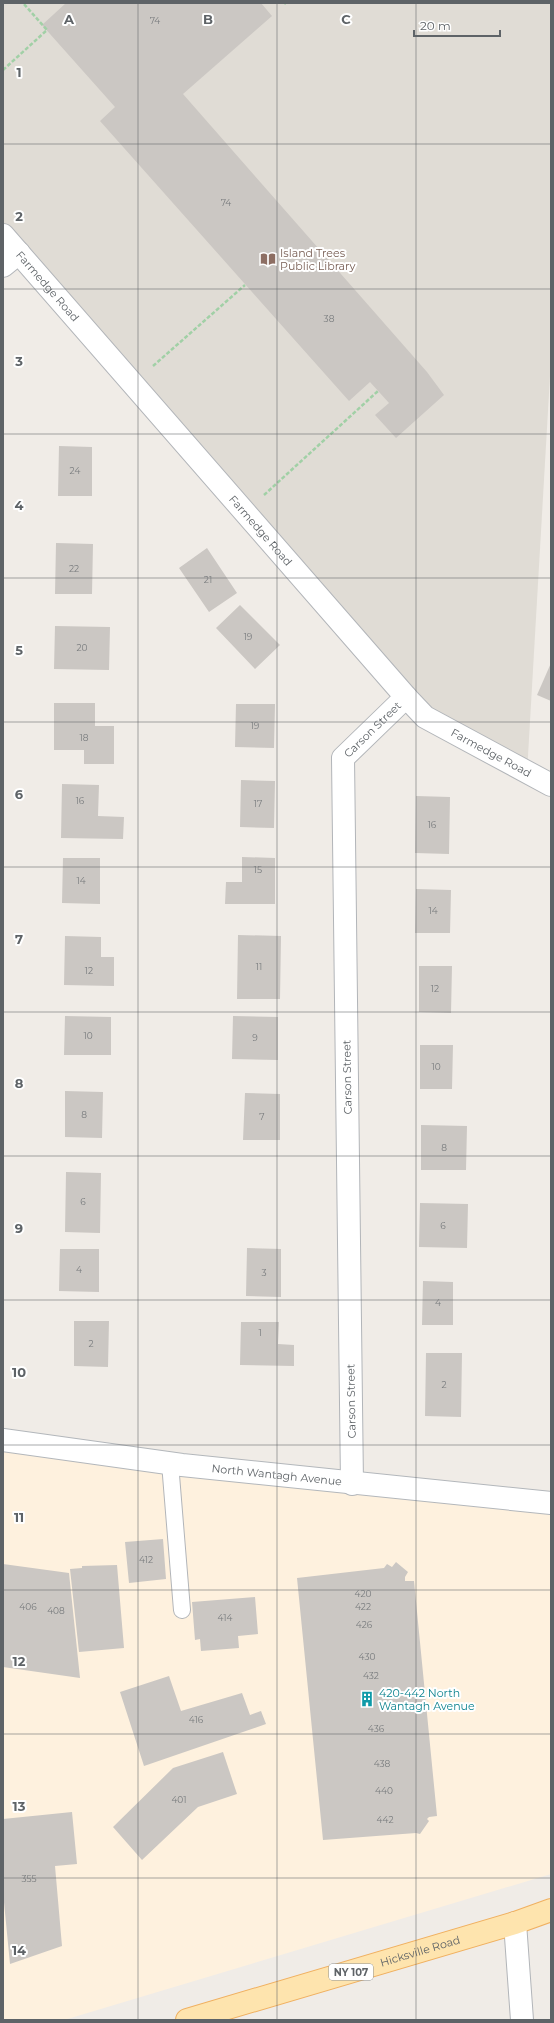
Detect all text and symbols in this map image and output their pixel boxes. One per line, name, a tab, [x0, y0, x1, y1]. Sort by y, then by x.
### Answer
text: A	[63, 11, 75, 27]
text: B	[203, 11, 213, 27]
text: C	[341, 11, 351, 27]
scale bar	[414, 12, 500, 38]
house number: 74	[150, 15, 160, 26]
text: 20 m	[420, 18, 451, 33]
text: 1	[16, 64, 22, 80]
house number: 74	[221, 197, 231, 208]
text: 2	[15, 208, 23, 224]
place label: Island Trees Public Library	[280, 246, 355, 273]
street label: Farmedge Road	[13, 248, 82, 324]
library icon: Island Trees Public Library	[259, 250, 277, 268]
house number: 38	[324, 313, 335, 324]
text: 3	[14, 353, 23, 369]
house number: 24	[70, 465, 80, 476]
street label: Farmedge Road	[226, 492, 295, 569]
text: 4	[15, 497, 24, 513]
house number: 22	[69, 563, 79, 574]
house number: 21	[204, 574, 212, 585]
house number: 19	[244, 631, 253, 642]
text: 5	[15, 642, 23, 658]
house number: 20	[76, 642, 88, 653]
street label: Carson Street	[341, 698, 404, 760]
house number: 19	[251, 720, 260, 731]
street label: Farmedge Road	[449, 725, 534, 780]
house number: 18	[80, 732, 89, 743]
text: 6	[15, 786, 24, 802]
house number: 16	[76, 795, 85, 806]
house number: 17	[254, 798, 262, 809]
house number: 16	[428, 819, 437, 830]
house number: 15	[254, 864, 262, 875]
house number: 14	[76, 875, 86, 886]
house number: 14	[428, 905, 438, 916]
text: 7	[15, 931, 23, 947]
house number: 11	[256, 961, 262, 972]
house number: 12	[85, 965, 93, 976]
house number: 12	[431, 983, 439, 994]
house number: 10	[83, 1030, 93, 1041]
house number: 9	[252, 1032, 258, 1043]
street label: Carson Street	[339, 1039, 355, 1114]
house number: 10	[431, 1061, 441, 1072]
text: 8	[15, 1075, 24, 1091]
house number: 8	[81, 1109, 87, 1120]
house number: 7	[259, 1111, 265, 1122]
house number: 8	[441, 1142, 447, 1153]
house number: 6	[80, 1196, 86, 1207]
text: 9	[15, 1220, 23, 1236]
house number: 6	[440, 1220, 446, 1231]
house number: 4	[76, 1264, 82, 1275]
house number: 3	[261, 1267, 267, 1278]
house number: 4	[435, 1297, 441, 1308]
house number: 1	[258, 1327, 262, 1338]
house number: 2	[88, 1338, 94, 1349]
street label: Carson Street	[343, 1363, 359, 1438]
text: 10	[12, 1364, 26, 1380]
house number: 2	[441, 1379, 447, 1390]
street label: North Wantagh Avenue	[211, 1461, 343, 1488]
text: 11	[14, 1509, 24, 1525]
house number: 412	[139, 1554, 153, 1565]
house number: 420	[355, 1588, 372, 1599]
house number: 406	[19, 1601, 37, 1612]
house number: 422	[355, 1601, 371, 1612]
house number: 408	[47, 1605, 65, 1616]
house number: 414	[218, 1612, 233, 1623]
house number: 426	[356, 1619, 373, 1630]
house number: 430	[359, 1651, 375, 1662]
text: 12	[13, 1653, 26, 1669]
house number: 432	[363, 1670, 379, 1681]
place label: 420-442 North Wantagh Avenue	[379, 1686, 475, 1713]
building icon: 420-442 North Wantagh Avenue	[358, 1690, 376, 1708]
house number: 416	[189, 1714, 204, 1725]
house number: 436	[368, 1723, 385, 1734]
house number: 438	[374, 1758, 391, 1769]
house number: 440	[375, 1785, 393, 1796]
house number: 401	[171, 1794, 187, 1805]
text: 13	[13, 1798, 26, 1814]
house number: 442	[377, 1814, 394, 1825]
house number: 355	[21, 1873, 37, 1884]
street label: Hicksville Road	[378, 1933, 462, 1970]
text: 14	[12, 1942, 26, 1958]
road number: NY 107	[329, 1964, 373, 1980]

